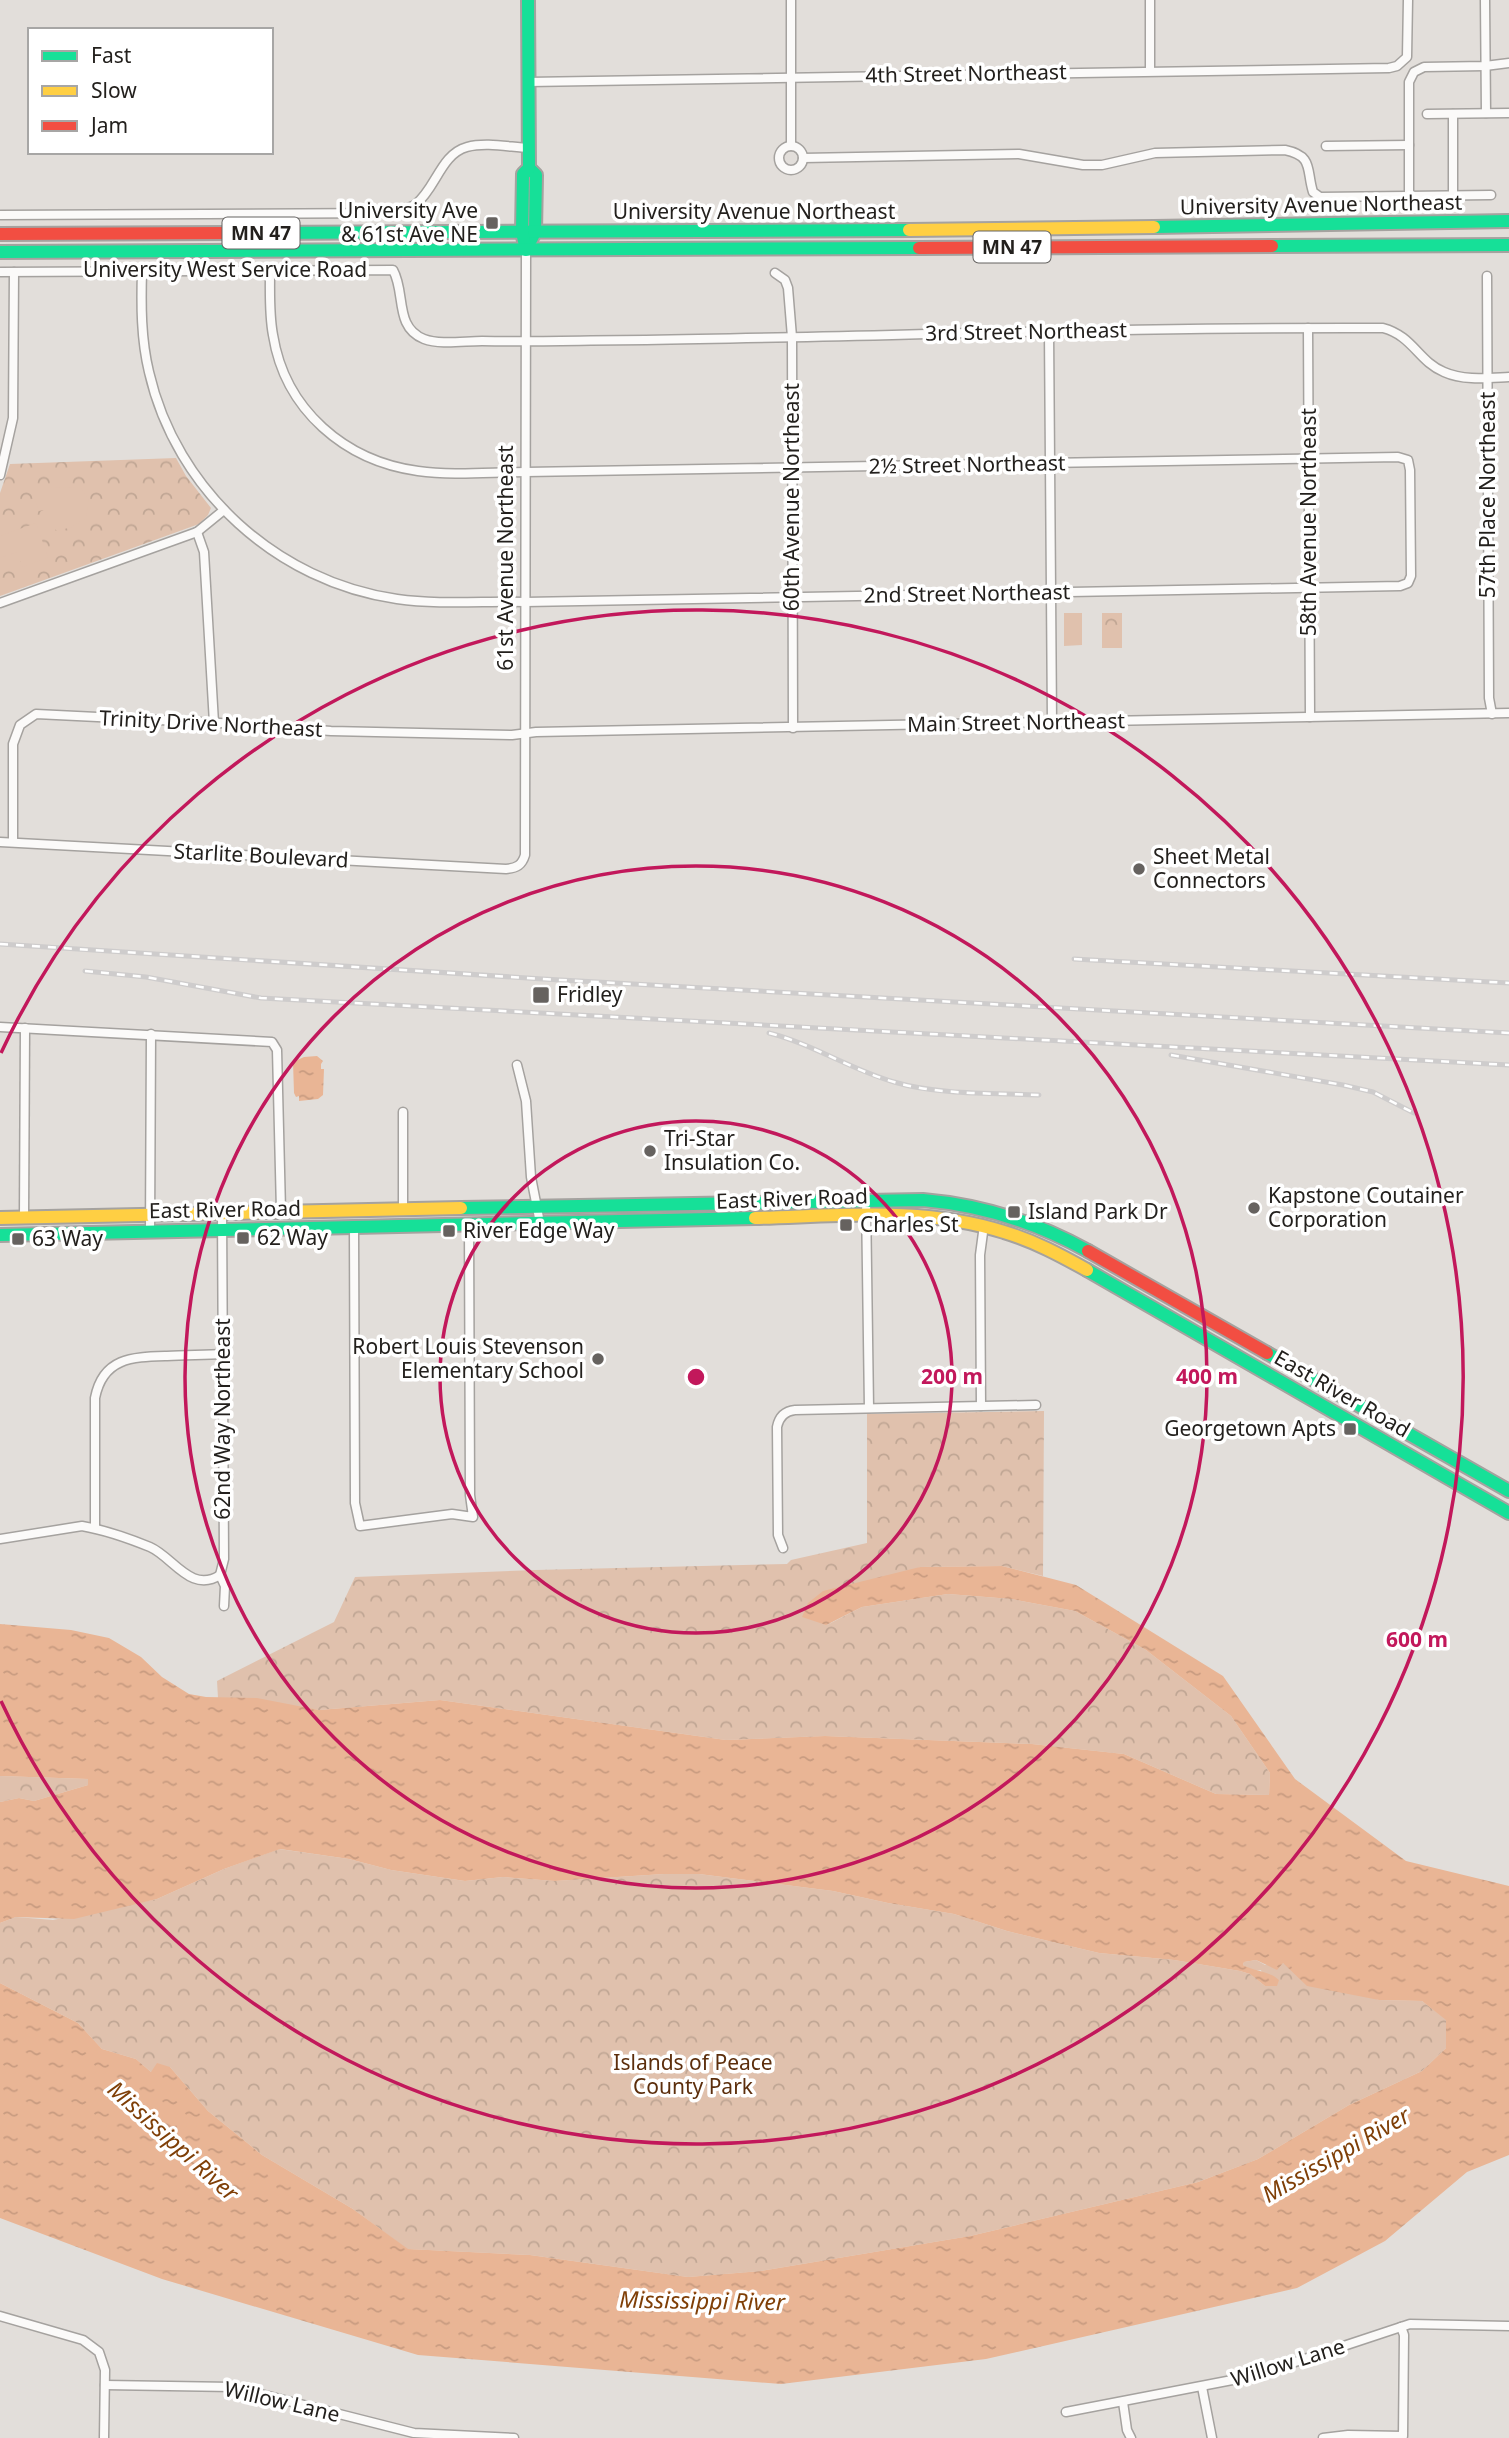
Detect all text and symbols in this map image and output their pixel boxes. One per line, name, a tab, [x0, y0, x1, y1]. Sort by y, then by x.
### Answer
legend	[28, 28, 273, 154]
text: Fast	[91, 41, 132, 69]
street label: 4th Street Northeast	[865, 57, 1067, 89]
text: Slow	[91, 76, 137, 104]
text: Jam	[89, 111, 128, 139]
street label: University Avenue Northeast	[1180, 188, 1463, 220]
place label: University Ave & 61st Ave NE	[338, 196, 478, 248]
street label: University Avenue Northeast	[613, 197, 896, 225]
marker: University Ave & 61st Ave NE	[484, 215, 500, 231]
road number: MN 47	[222, 218, 300, 248]
road number: MN 47	[974, 232, 1050, 262]
street label: University West Service Road	[83, 255, 367, 283]
street label: 3rd Street Northeast	[925, 315, 1128, 347]
street label: 60th Avenue Northeast	[777, 382, 805, 611]
street label: 57th Place Northeast	[1473, 391, 1501, 598]
street label: 58th Avenue Northeast	[1294, 407, 1322, 636]
street label: 61st Avenue Northeast	[491, 445, 519, 671]
street label: 2½ Street Northeast	[868, 448, 1066, 480]
street label: 2nd Street Northeast	[863, 577, 1071, 609]
street label: Trinity Drive Northeast	[99, 703, 324, 743]
street label: Main Street Northeast	[907, 706, 1126, 738]
street label: Starlite Boulevard	[173, 836, 349, 874]
place label: Sheet Metal Connectors	[1153, 842, 1270, 894]
marker: Sheet Metal Connectors	[1131, 861, 1147, 877]
place label: Fridley	[557, 980, 623, 1008]
marker: Fridley	[531, 985, 551, 1005]
place label: Tri-Star Insulation Co.	[664, 1124, 800, 1176]
marker: Tri-Star Insulation Co.	[642, 1143, 658, 1159]
street label: East River Road	[715, 1181, 868, 1215]
place label: Kapstone Coutainer Corporation	[1268, 1181, 1464, 1233]
street label: East River Road	[149, 1194, 301, 1224]
place label: Island Park Dr	[1028, 1197, 1168, 1225]
marker: Kapstone Coutainer Corporation	[1246, 1200, 1262, 1216]
marker: Island Park Dr	[1006, 1204, 1022, 1220]
place label: Charles St	[860, 1210, 959, 1238]
place label: River Edge Way	[463, 1216, 615, 1244]
marker: Charles St	[838, 1217, 854, 1233]
place label: 62 Way	[257, 1223, 328, 1251]
marker: River Edge Way	[441, 1223, 457, 1239]
place label: 63 Way	[32, 1224, 103, 1252]
marker: 62 Way	[235, 1230, 251, 1246]
marker: 63 Way	[10, 1231, 26, 1247]
street label: 62nd Way Northeast	[208, 1318, 236, 1520]
place label: Robert Louis Stevenson Elementary School	[352, 1332, 584, 1384]
street label: East River Road	[1270, 1343, 1415, 1443]
marker: Robert Louis Stevenson Elementary School	[590, 1351, 606, 1367]
text: 200 m	[921, 1362, 983, 1390]
text: 400 m	[1176, 1362, 1238, 1390]
centre of rings	[684, 1365, 708, 1389]
place label: Georgetown Apts	[1164, 1414, 1336, 1442]
marker: Georgetown Apts	[1342, 1421, 1358, 1437]
text: 600 m	[1386, 1625, 1448, 1653]
park label: Islands of Peace County Park	[613, 2048, 773, 2100]
water label: Mississippi River	[101, 2073, 247, 2208]
water label: Mississippi River	[1256, 2098, 1416, 2209]
water label: Mississippi River	[619, 2283, 786, 2317]
street label: Willow Lane	[1227, 2331, 1348, 2393]
street label: Willow Lane	[222, 2374, 343, 2428]

